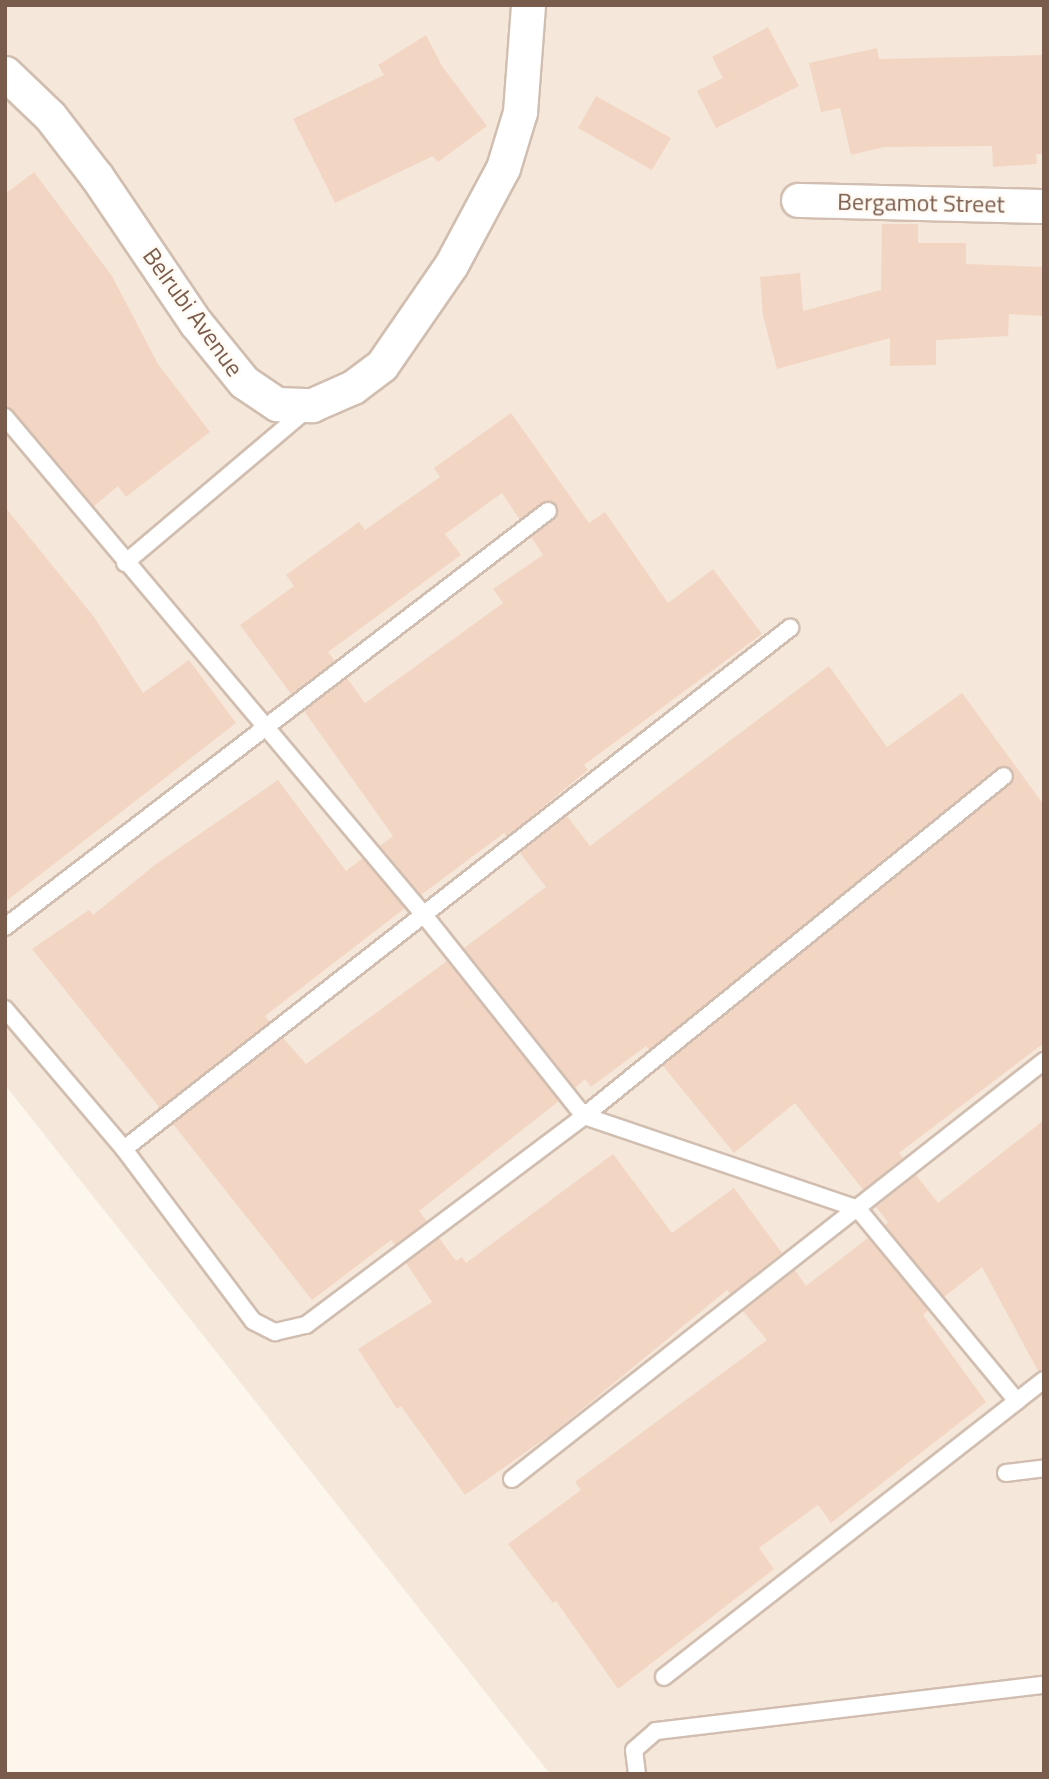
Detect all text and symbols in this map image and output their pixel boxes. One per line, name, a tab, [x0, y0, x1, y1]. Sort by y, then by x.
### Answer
street label: Bergamot Street	[837, 187, 1005, 219]
street label: Belrubi Avenue	[137, 242, 249, 382]

